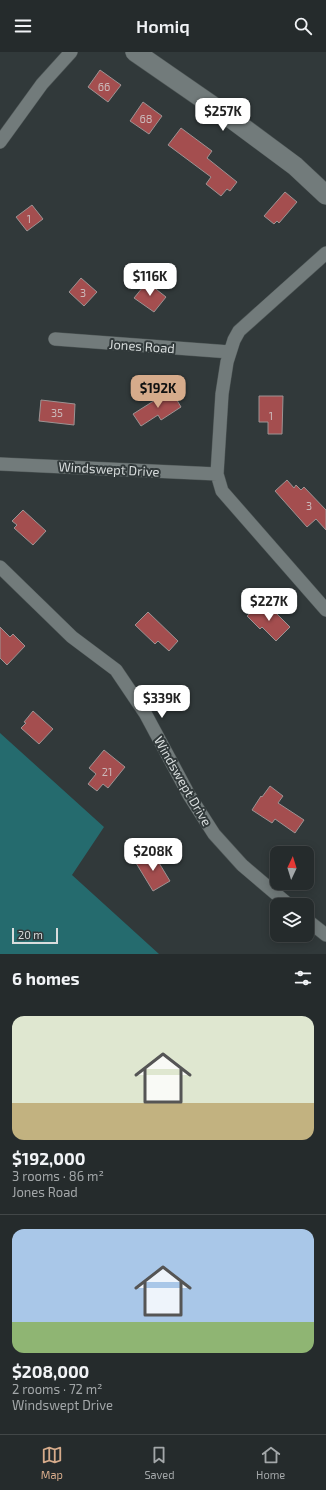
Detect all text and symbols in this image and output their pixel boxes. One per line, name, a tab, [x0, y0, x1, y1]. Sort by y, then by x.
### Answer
icon: menu	[12, 15, 34, 37]
text: Homiq	[136, 15, 190, 37]
icon: search	[292, 15, 314, 37]
house number: 66	[98, 80, 110, 93]
pin: $257K	[195, 98, 251, 132]
text: $257K	[204, 103, 242, 119]
house number: 68	[140, 112, 152, 125]
house number: 1	[27, 212, 31, 225]
pin: $116K	[122, 263, 178, 297]
text: $116K	[133, 268, 167, 284]
house number: 3	[80, 286, 86, 299]
street label: Jones Road	[109, 336, 175, 356]
pin: $192K	[130, 375, 186, 409]
text: $192K	[140, 380, 176, 396]
house number: 35	[51, 406, 63, 419]
house number: 1	[269, 409, 273, 422]
street label: Windswept Drive	[58, 458, 160, 480]
house number: 3	[306, 499, 312, 512]
pin: $227K	[241, 588, 297, 622]
text: $227K	[250, 593, 288, 609]
pin: $339K	[134, 685, 190, 719]
text: $339K	[143, 690, 181, 706]
street label: Windswept Drive	[151, 733, 215, 829]
house number: 21	[102, 765, 112, 778]
pin: $208K	[125, 838, 181, 872]
text: $208K	[133, 843, 173, 859]
north arrow	[270, 846, 314, 890]
map controls	[270, 846, 314, 942]
button: layers	[270, 898, 314, 942]
scale bar	[12, 926, 58, 945]
text: 20 m	[18, 928, 43, 941]
icon: filters	[292, 967, 314, 989]
text: 6 homes	[12, 968, 80, 988]
icon: home	[127, 1042, 199, 1114]
text: $192,000	[12, 1148, 85, 1168]
text: 3 rooms · 86 m²	[12, 1168, 104, 1184]
text: Jones Road	[12, 1184, 78, 1200]
icon: home	[127, 1255, 199, 1327]
text: $208,000	[12, 1361, 89, 1381]
text: 2 rooms · 72 m²	[12, 1381, 103, 1397]
text: Windswept Drive	[12, 1397, 113, 1413]
tab: Map	[41, 1444, 63, 1481]
tab: Saved	[144, 1444, 175, 1481]
tab: Home	[256, 1444, 285, 1481]

